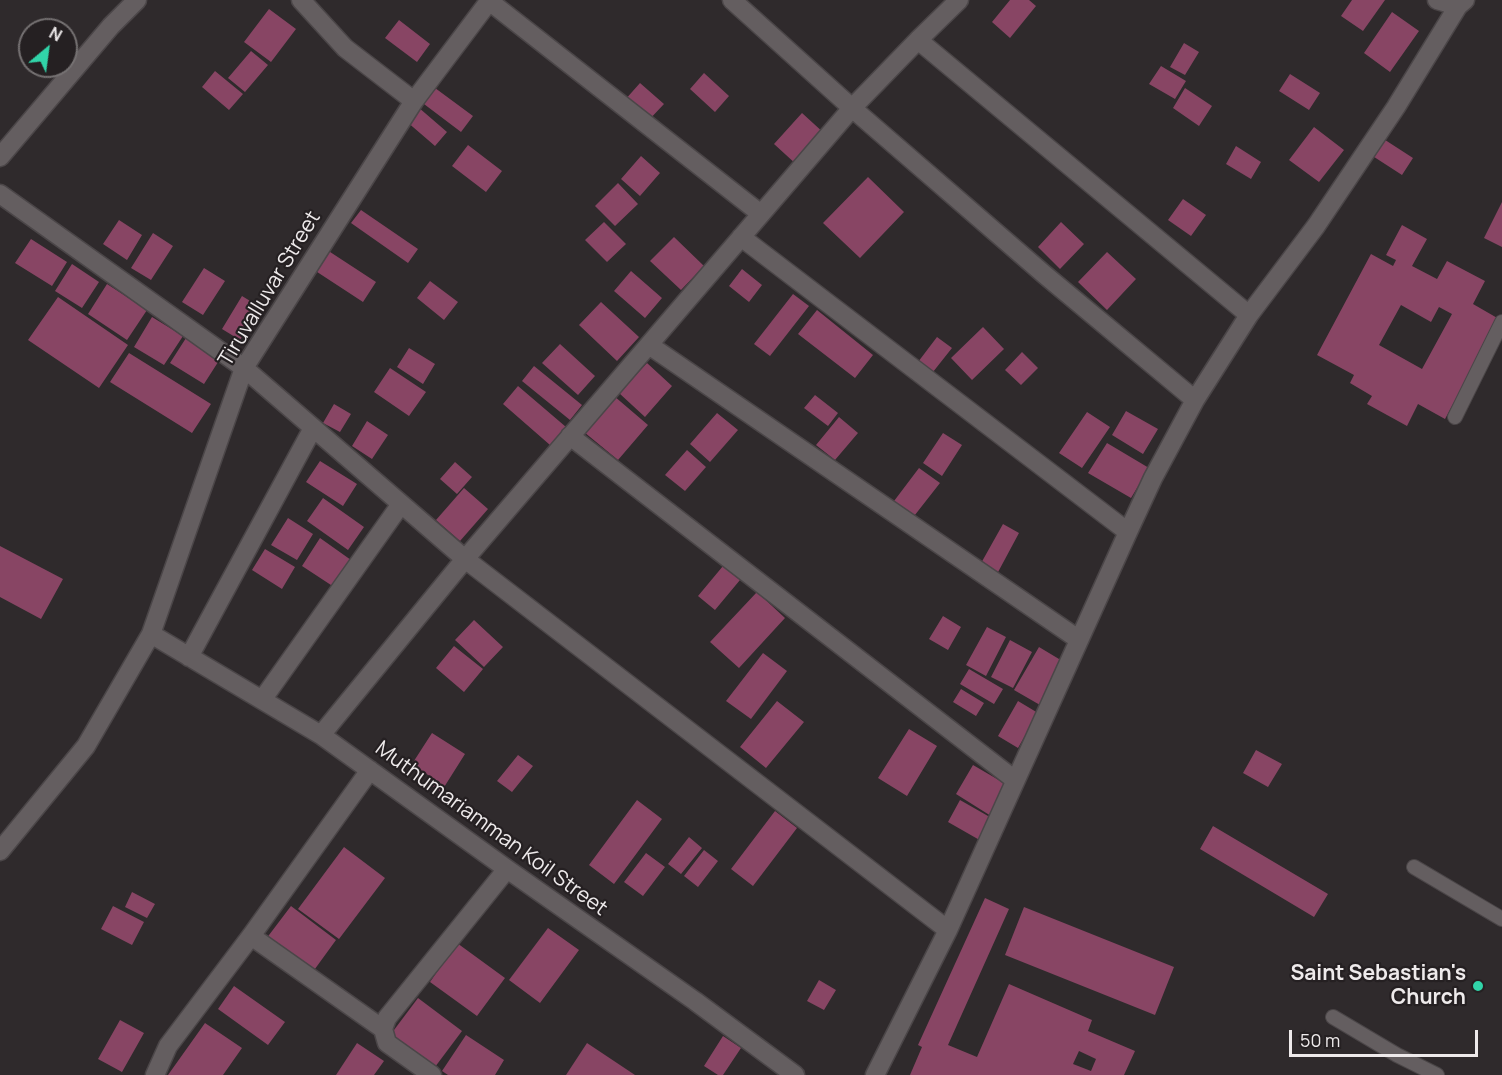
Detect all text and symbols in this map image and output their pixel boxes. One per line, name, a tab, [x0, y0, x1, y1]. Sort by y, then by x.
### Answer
north arrow	[18, 18, 78, 78]
text: N	[45, 22, 66, 46]
street label: Tiruvalluvar Street	[214, 207, 326, 371]
street label: Muthumariamman Koil Street	[370, 736, 612, 922]
place label: Saint Sebastian's Church	[1290, 961, 1466, 1011]
marker: Saint Sebastian's Church	[1471, 979, 1485, 993]
scale bar	[1292, 1018, 1481, 1056]
text: 50 m	[1300, 1028, 1340, 1052]

